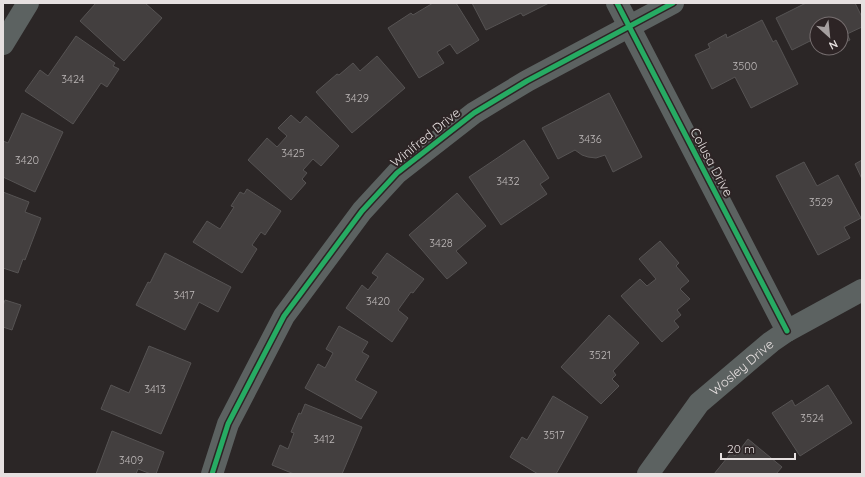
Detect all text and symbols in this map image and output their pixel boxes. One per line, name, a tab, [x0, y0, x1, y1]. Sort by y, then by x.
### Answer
north arrow	[809, 16, 849, 56]
text: N	[827, 37, 840, 53]
house number: 3500	[733, 59, 757, 73]
house number: 3424	[61, 72, 85, 86]
house number: 3429	[345, 91, 369, 105]
street label: Winifred Drive	[387, 104, 463, 170]
street label: Colusa Drive	[687, 125, 737, 199]
house number: 3436	[578, 132, 602, 146]
house number: 3425	[281, 146, 305, 160]
house number: 3420	[15, 153, 39, 167]
house number: 3432	[496, 174, 520, 188]
house number: 3529	[809, 195, 833, 209]
house number: 3428	[429, 236, 453, 250]
house number: 3417	[173, 288, 195, 302]
house number: 3420	[366, 294, 390, 308]
street label: Wosley Drive	[706, 335, 777, 399]
house number: 3521	[589, 348, 611, 362]
house number: 3413	[144, 382, 166, 396]
house number: 3524	[800, 411, 824, 425]
house number: 3517	[543, 428, 565, 442]
house number: 3412	[313, 432, 335, 446]
scale bar	[721, 435, 795, 461]
text: 20 m	[727, 441, 755, 456]
house number: 3409	[119, 453, 143, 467]

